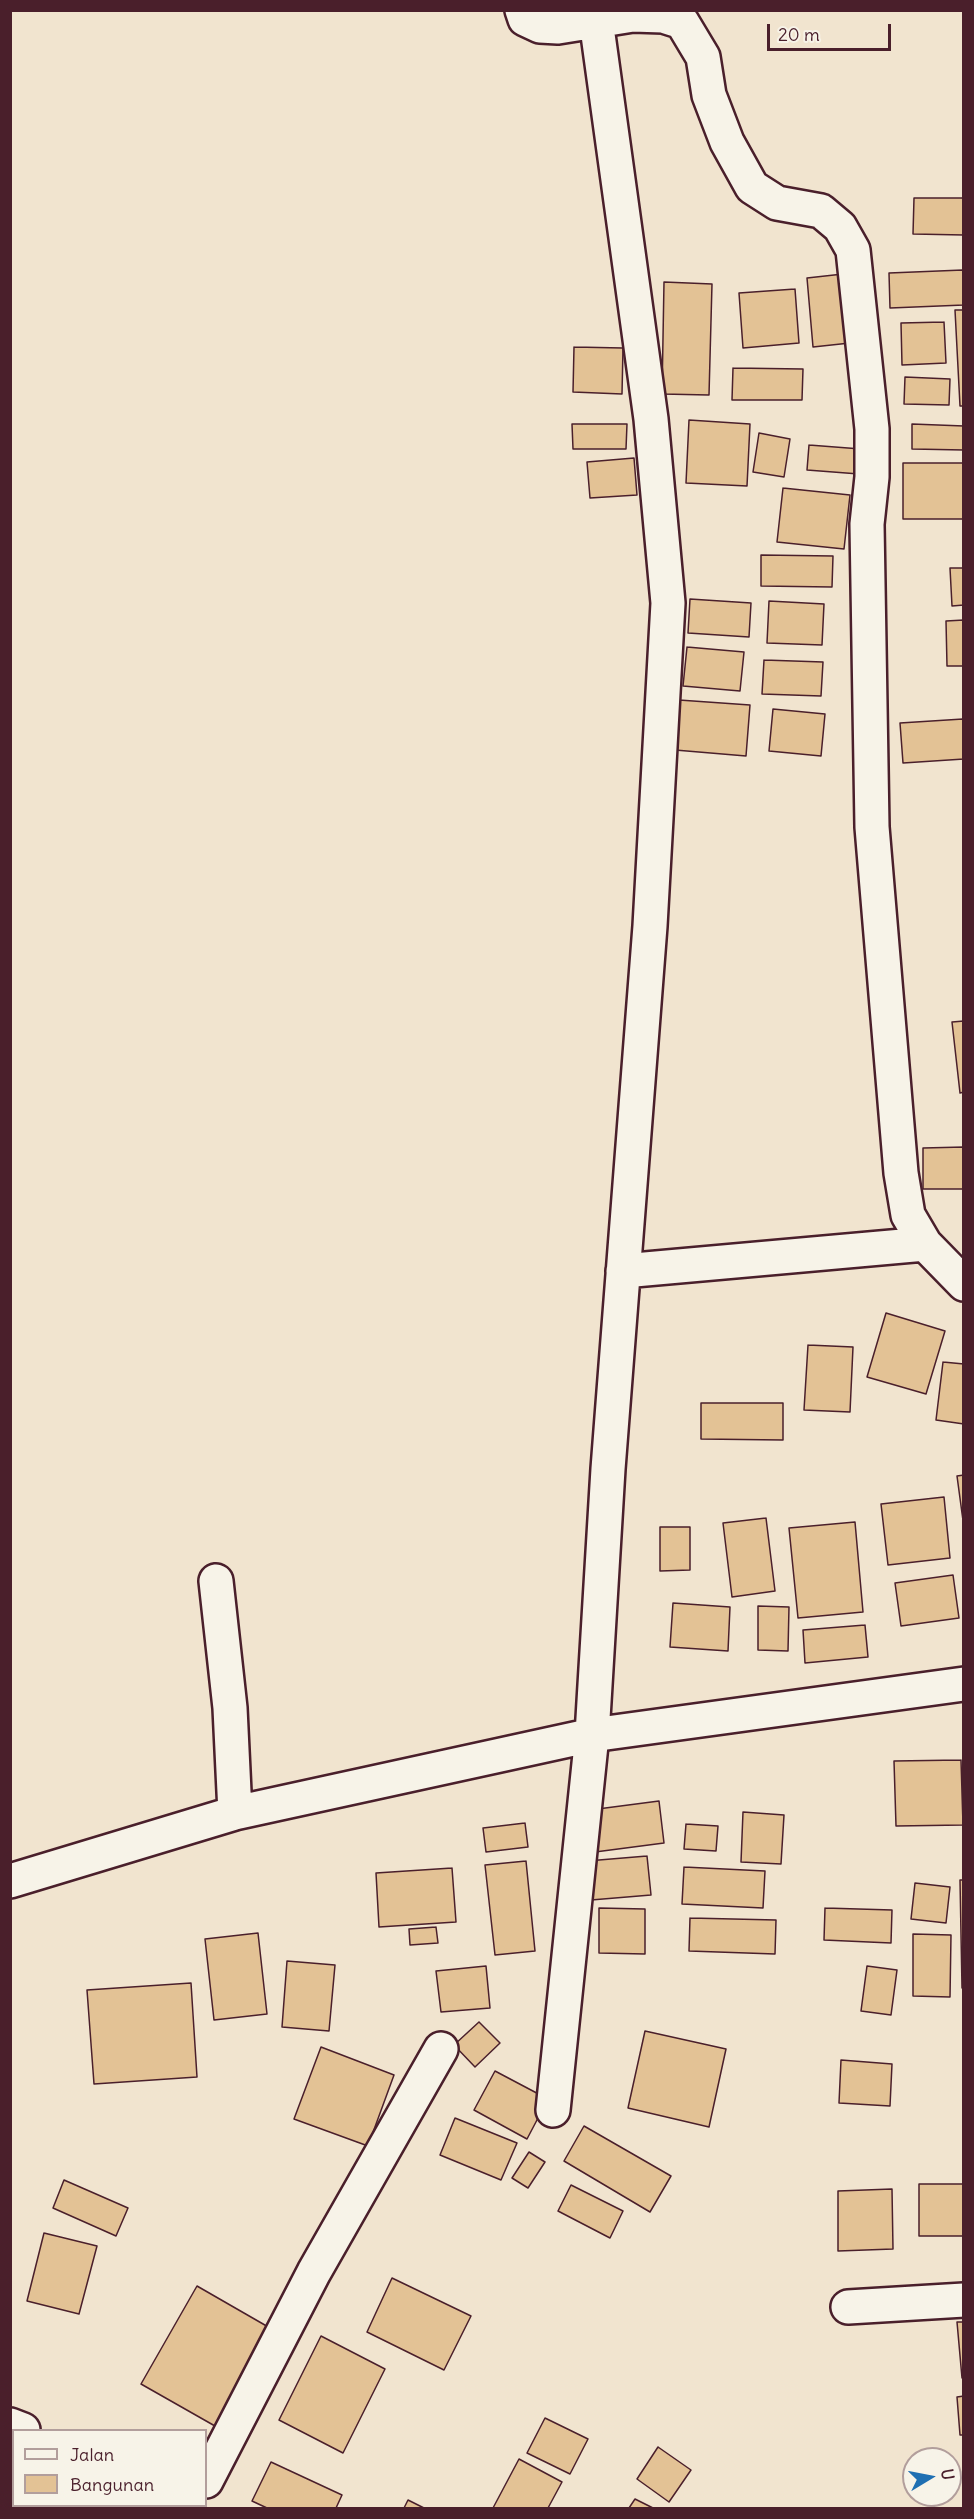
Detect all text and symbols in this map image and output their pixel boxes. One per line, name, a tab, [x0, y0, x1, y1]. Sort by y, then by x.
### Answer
scale bar	[770, 12, 894, 50]
text: 20 m	[778, 23, 820, 46]
legend	[12, 2429, 207, 2507]
text: Jalan	[70, 2443, 114, 2466]
north arrow	[902, 2447, 962, 2507]
text: U	[937, 2467, 959, 2481]
text: Bangunan	[70, 2473, 154, 2496]

